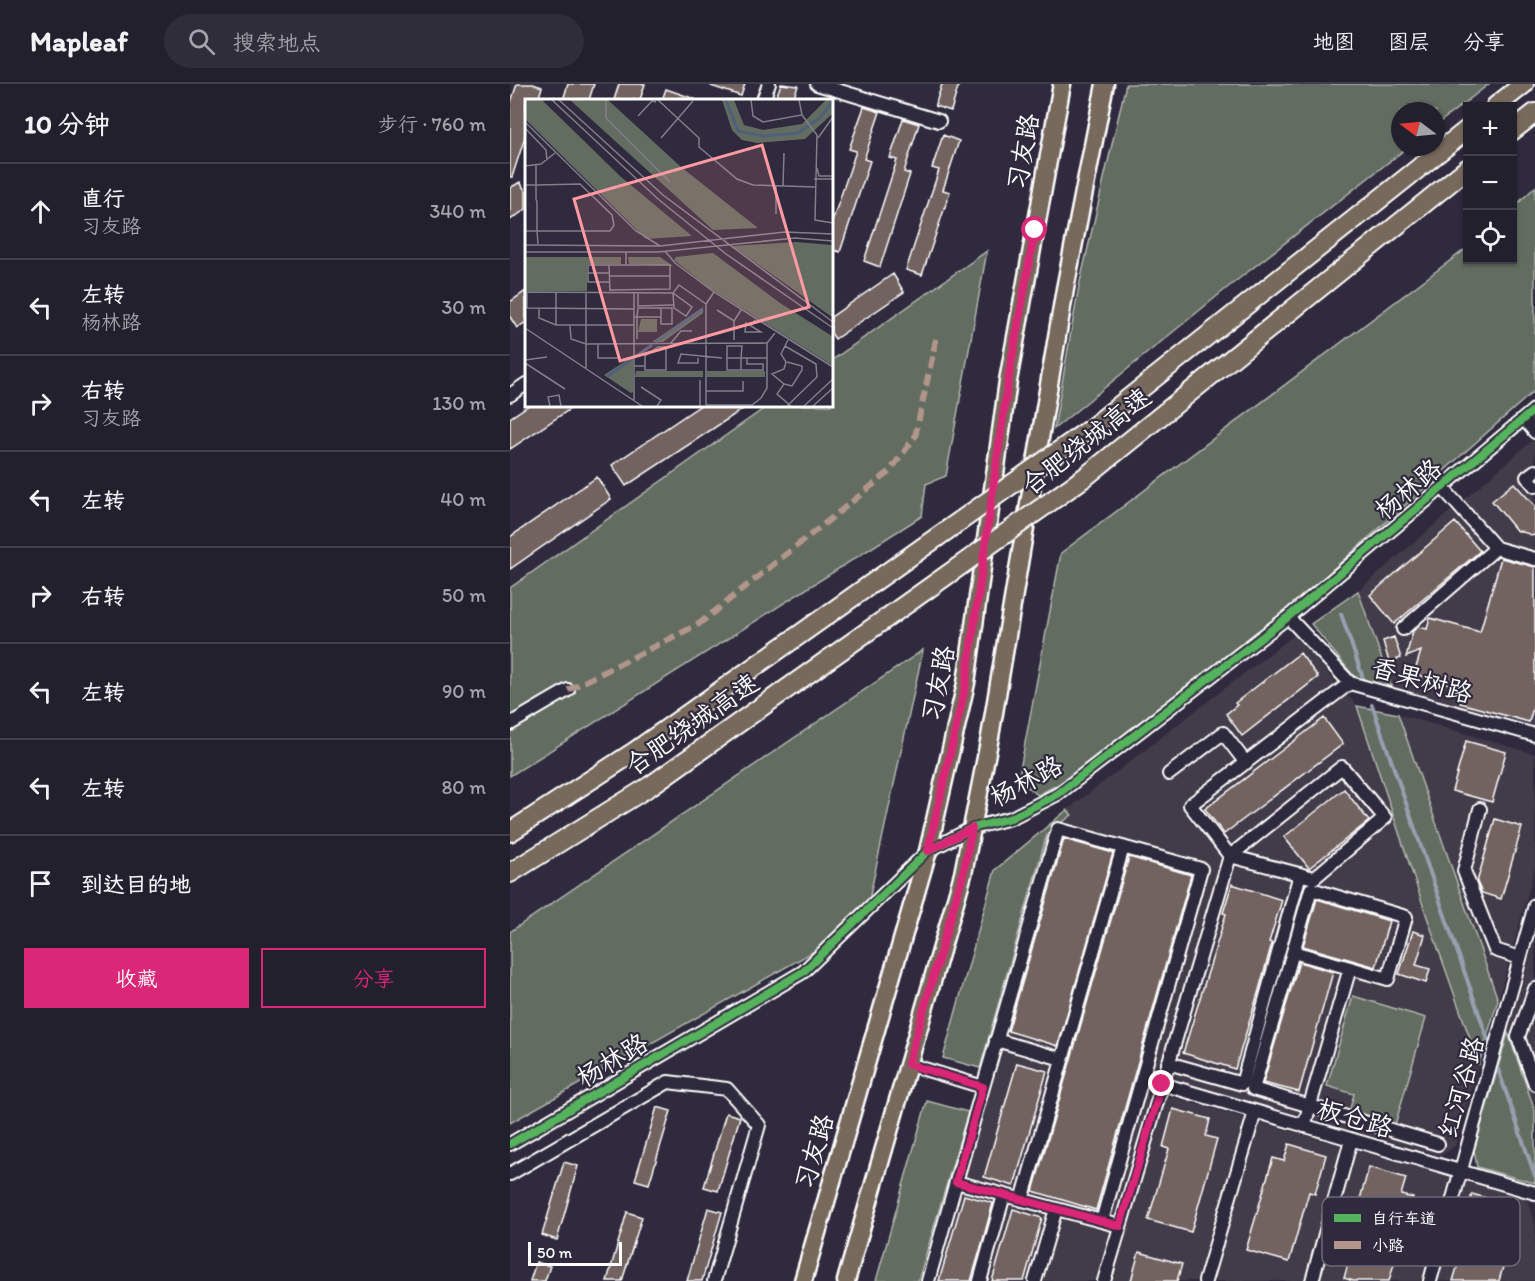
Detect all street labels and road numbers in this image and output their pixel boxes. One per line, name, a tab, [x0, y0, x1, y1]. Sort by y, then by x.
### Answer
street label: 习友路	[1000, 111, 1046, 193]
street label: 合肥绕城高速	[1015, 380, 1157, 502]
street label: 杨林路	[1368, 452, 1448, 526]
street label: 习友路	[915, 643, 961, 725]
street label: 香果树路	[1368, 650, 1476, 710]
street label: 合肥绕城高速	[619, 666, 765, 782]
street label: 杨林路	[984, 749, 1068, 813]
street label: 杨林路	[570, 1026, 654, 1094]
street label: 红河谷路	[1431, 1033, 1491, 1141]
street label: 板仓路	[1313, 1092, 1397, 1144]
street label: 习友路	[788, 1110, 840, 1194]

